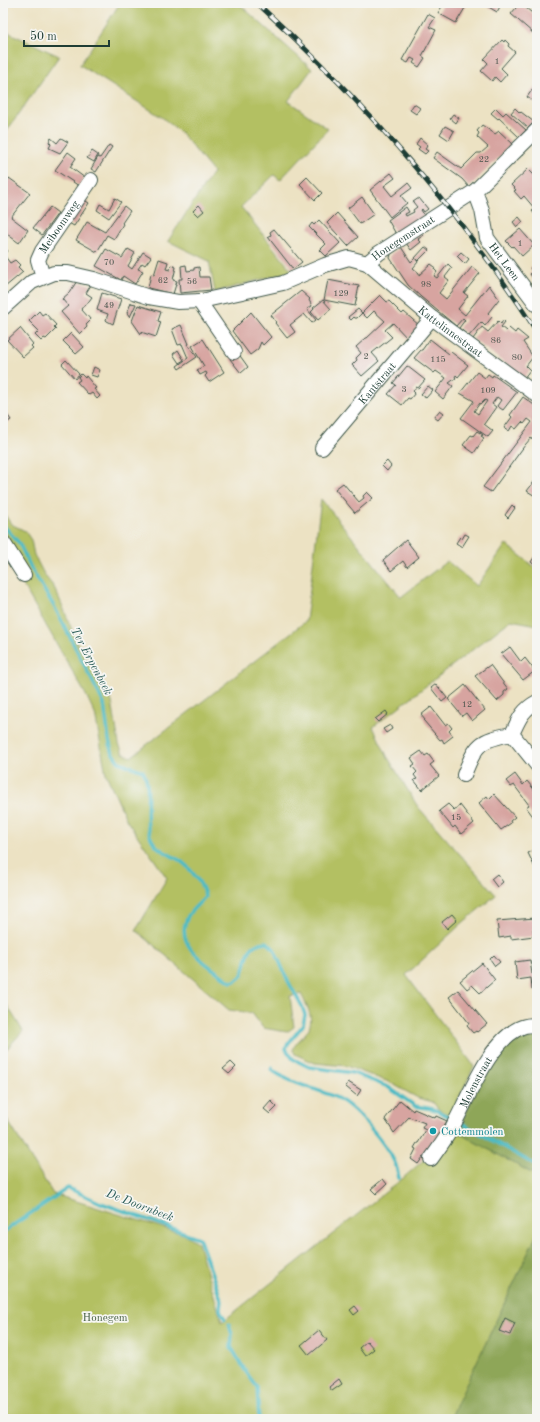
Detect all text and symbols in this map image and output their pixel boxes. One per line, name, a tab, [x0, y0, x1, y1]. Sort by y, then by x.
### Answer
scale bar	[24, 22, 109, 48]
text: 50 m	[30, 30, 57, 43]
house number: 1	[494, 57, 500, 66]
house number: 22	[479, 155, 489, 164]
street label: Meiboomweg	[38, 199, 82, 256]
street label: Honegemstraat	[370, 214, 437, 264]
house number: 1	[517, 239, 523, 248]
street label: Het Leen	[486, 241, 521, 283]
house number: 70	[104, 258, 114, 267]
house number: 62	[158, 276, 168, 285]
house number: 56	[187, 277, 197, 286]
house number: 98	[421, 280, 431, 289]
house number: 129	[333, 289, 349, 298]
house number: 49	[104, 301, 114, 310]
street label: Kattelinnestraat	[415, 305, 484, 360]
house number: 86	[491, 336, 501, 345]
house number: 2	[363, 352, 369, 361]
house number: 80	[512, 353, 522, 362]
house number: 115	[430, 355, 446, 364]
street label: Kantstraat	[357, 361, 399, 407]
house number: 3	[401, 385, 407, 394]
house number: 109	[480, 386, 496, 395]
water label: Ter Erpenbeek	[68, 626, 114, 698]
house number: 12	[462, 700, 472, 709]
house number: 15	[451, 813, 461, 822]
street label: Molenstraat	[459, 1055, 495, 1110]
marker: Cottemmolen	[428, 1126, 438, 1136]
place label: Cottemmolen	[441, 1127, 504, 1138]
water label: De Doornbeek	[103, 1187, 175, 1224]
park label: Honegem	[83, 1313, 128, 1324]

